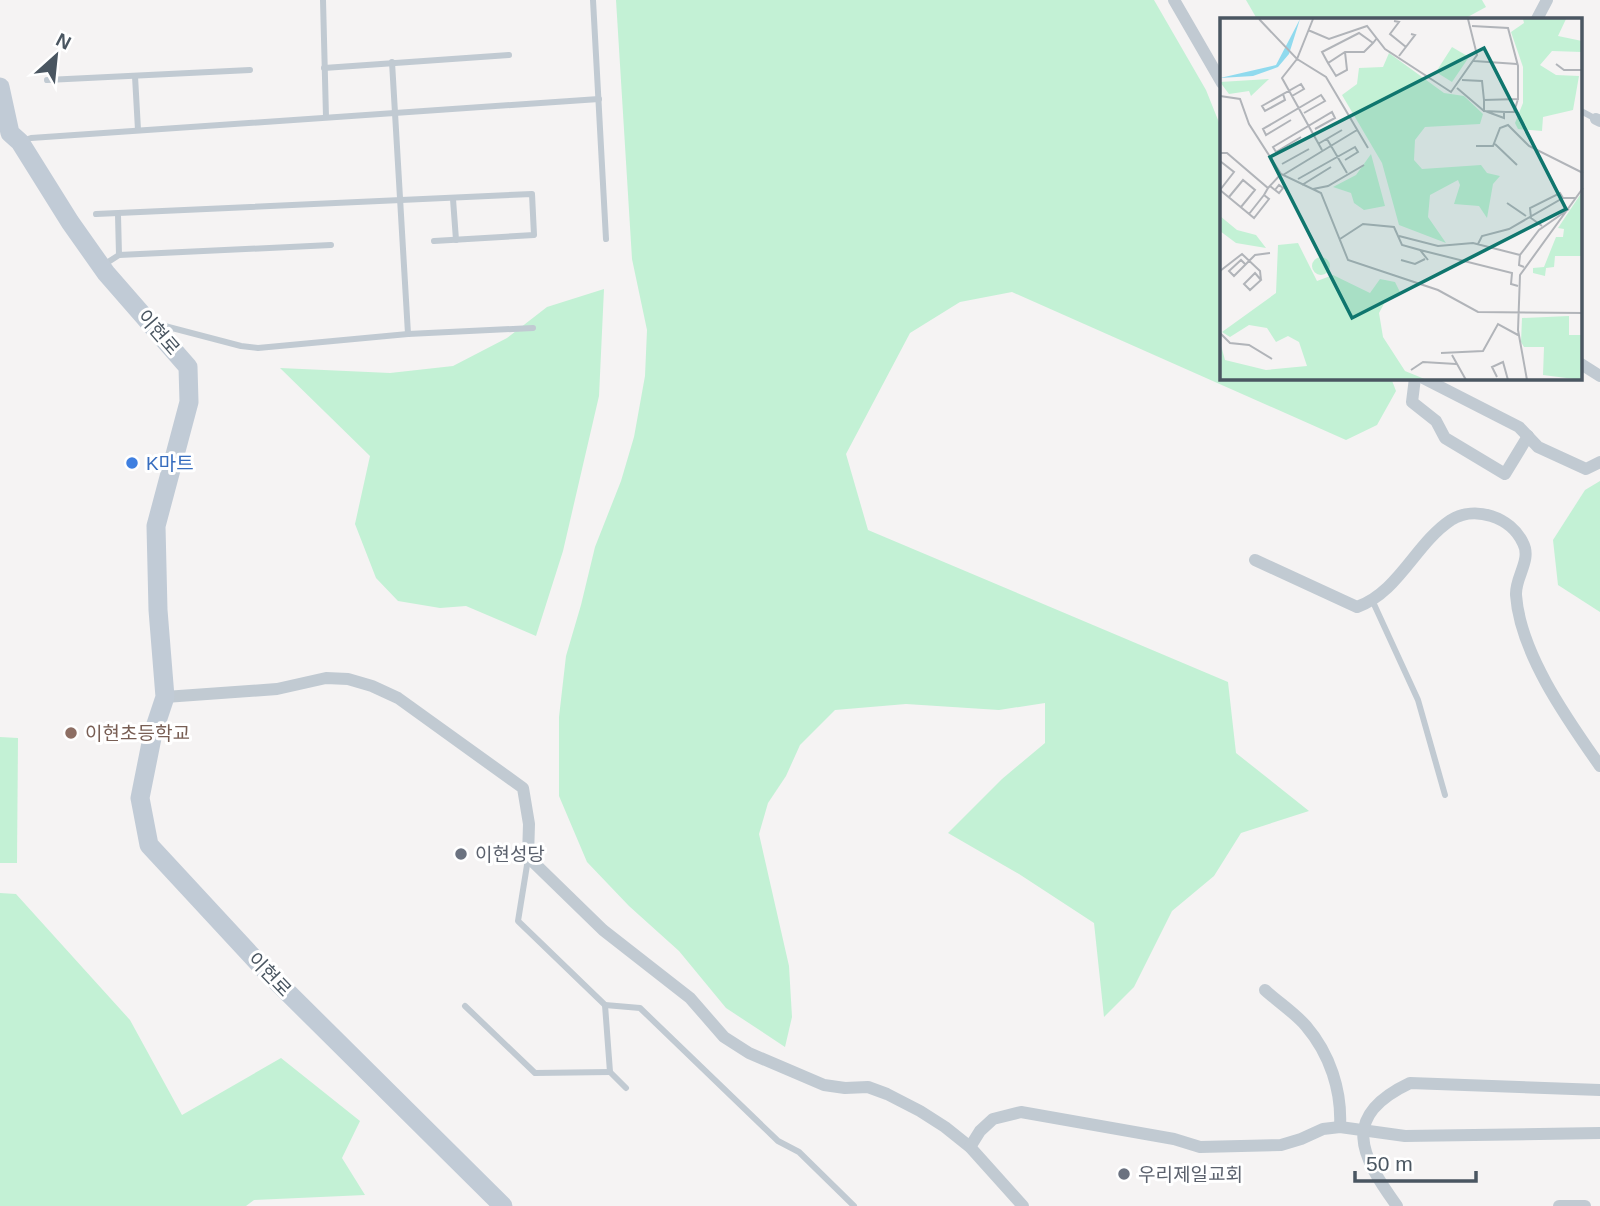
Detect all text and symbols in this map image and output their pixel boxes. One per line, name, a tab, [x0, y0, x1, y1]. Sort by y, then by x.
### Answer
inset map	[1220, 18, 1582, 380]
north arrow	[21, 21, 91, 91]
text: N	[53, 29, 74, 54]
street label: 이현로	[133, 306, 184, 359]
place label: K마트	[146, 453, 194, 474]
marker: K마트	[124, 455, 140, 471]
place label: 이현초등학교	[85, 723, 190, 744]
marker: 이현초등학교	[63, 725, 79, 741]
place label: 이현성당	[475, 844, 545, 865]
marker: 이현성당	[453, 846, 469, 862]
street label: 이현로	[244, 948, 295, 1001]
scale bar	[1355, 1140, 1476, 1184]
text: 50 m	[1366, 1152, 1413, 1175]
place label: 우리제일교회	[1138, 1164, 1243, 1185]
marker: 우리제일교회	[1116, 1166, 1132, 1182]

